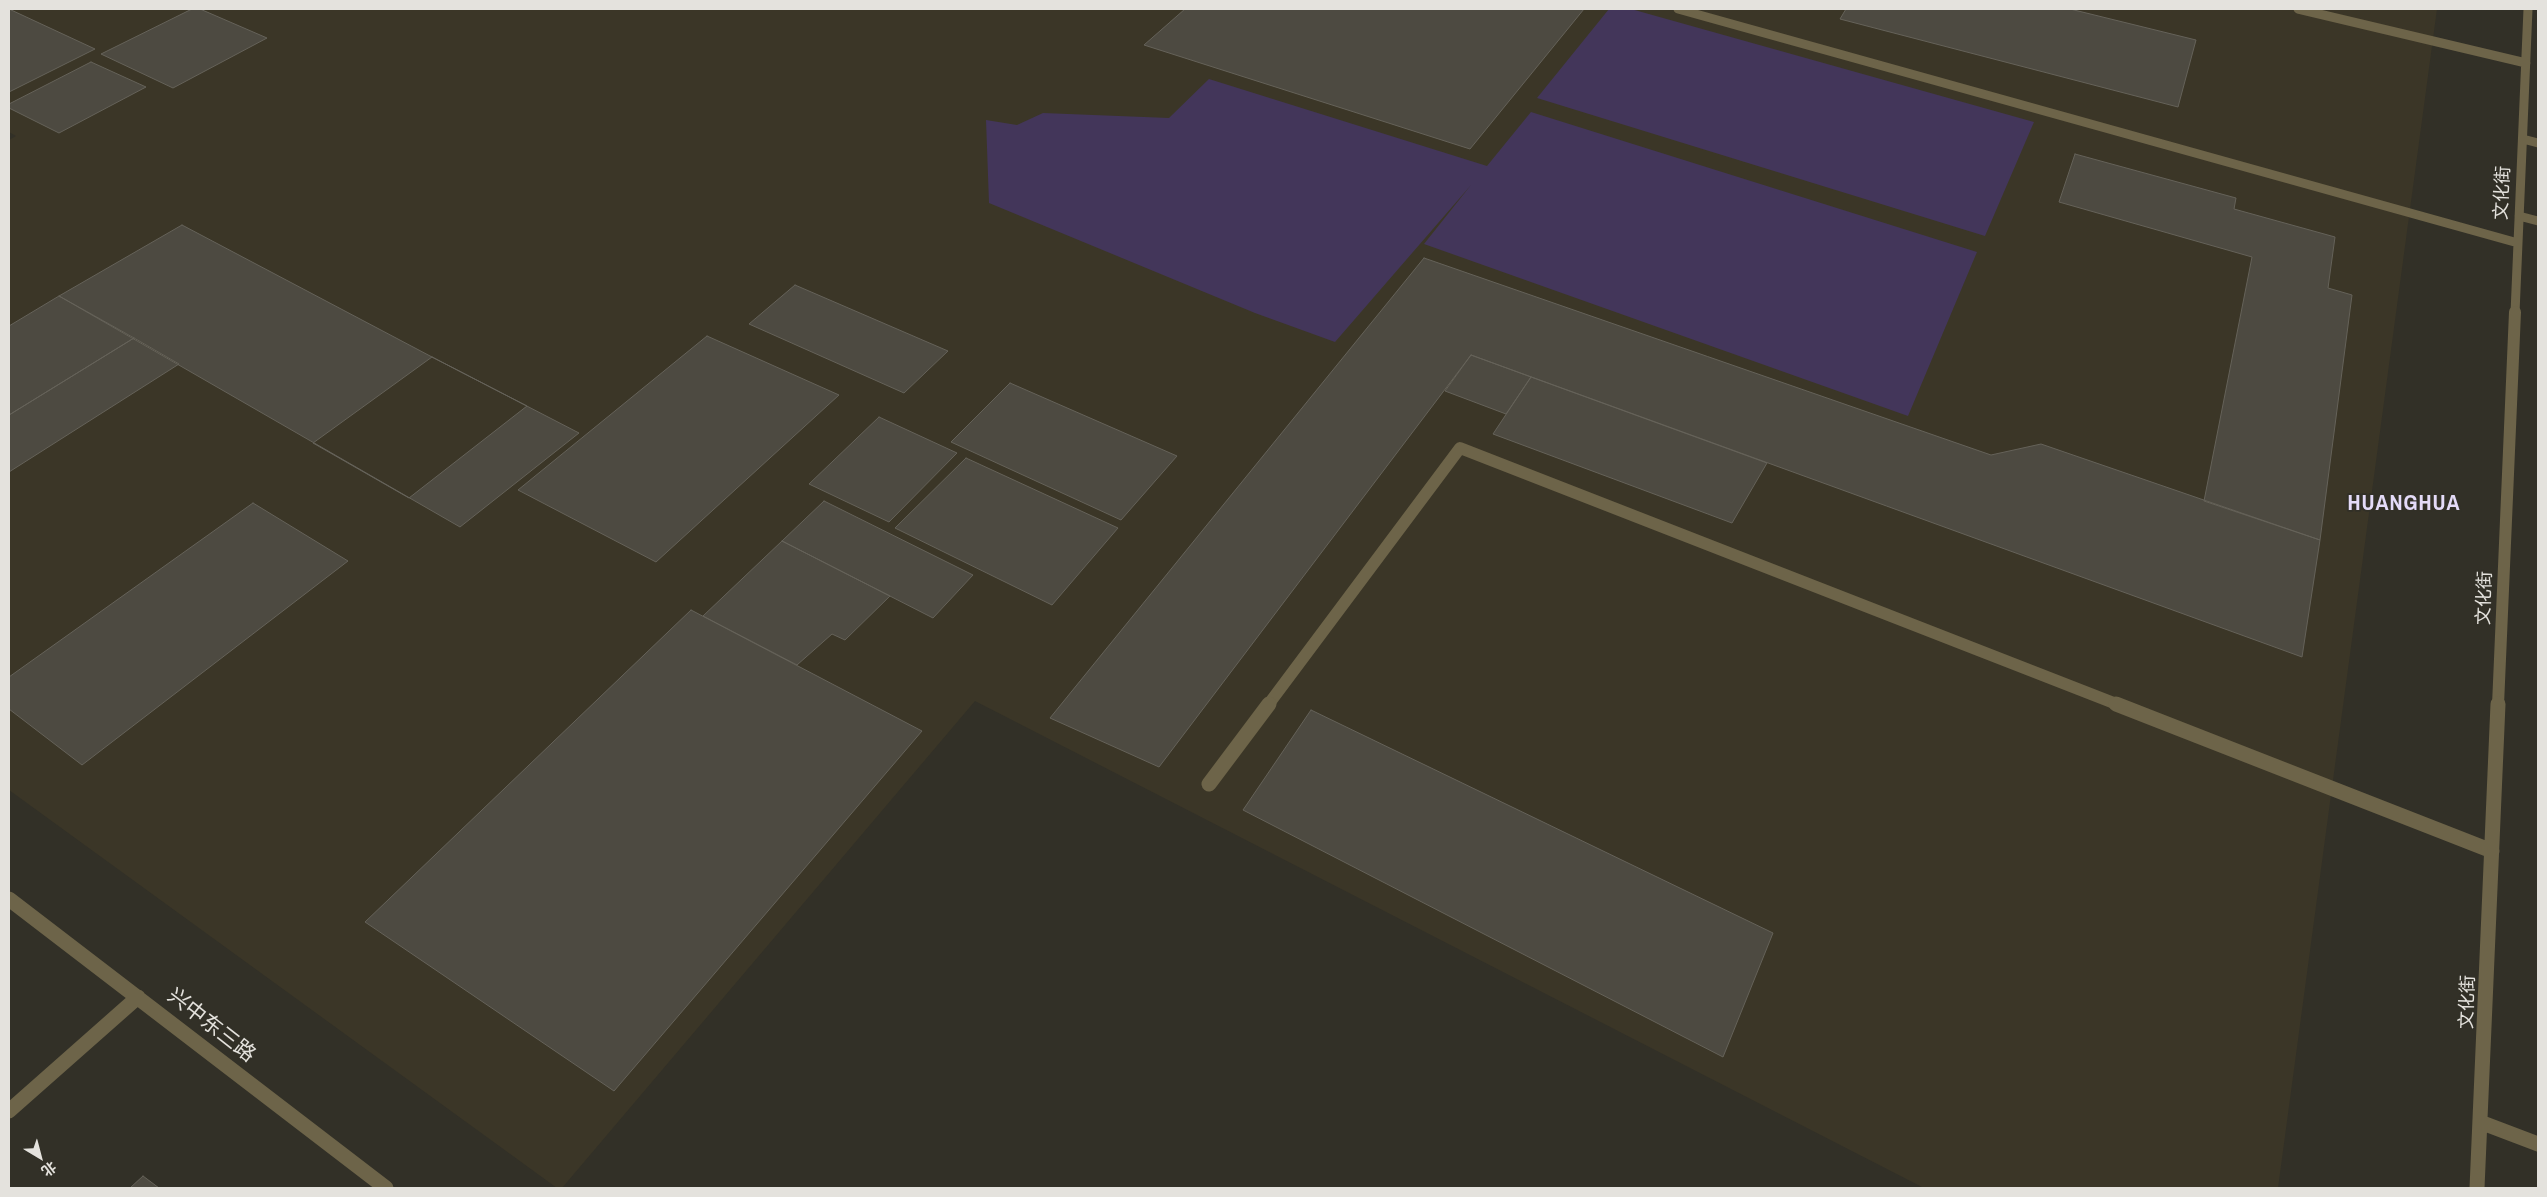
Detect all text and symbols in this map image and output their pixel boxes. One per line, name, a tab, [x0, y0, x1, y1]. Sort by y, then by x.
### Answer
street label: 文化街	[2491, 165, 2515, 221]
district label: HUANGHUA	[2346, 491, 2462, 517]
street label: 文化街	[2473, 571, 2497, 625]
street label: 文化街	[2456, 975, 2480, 1029]
street label: 兴中东三路	[162, 984, 260, 1068]
north arrow	[15, 1132, 65, 1182]
text: 北	[38, 1158, 60, 1180]

